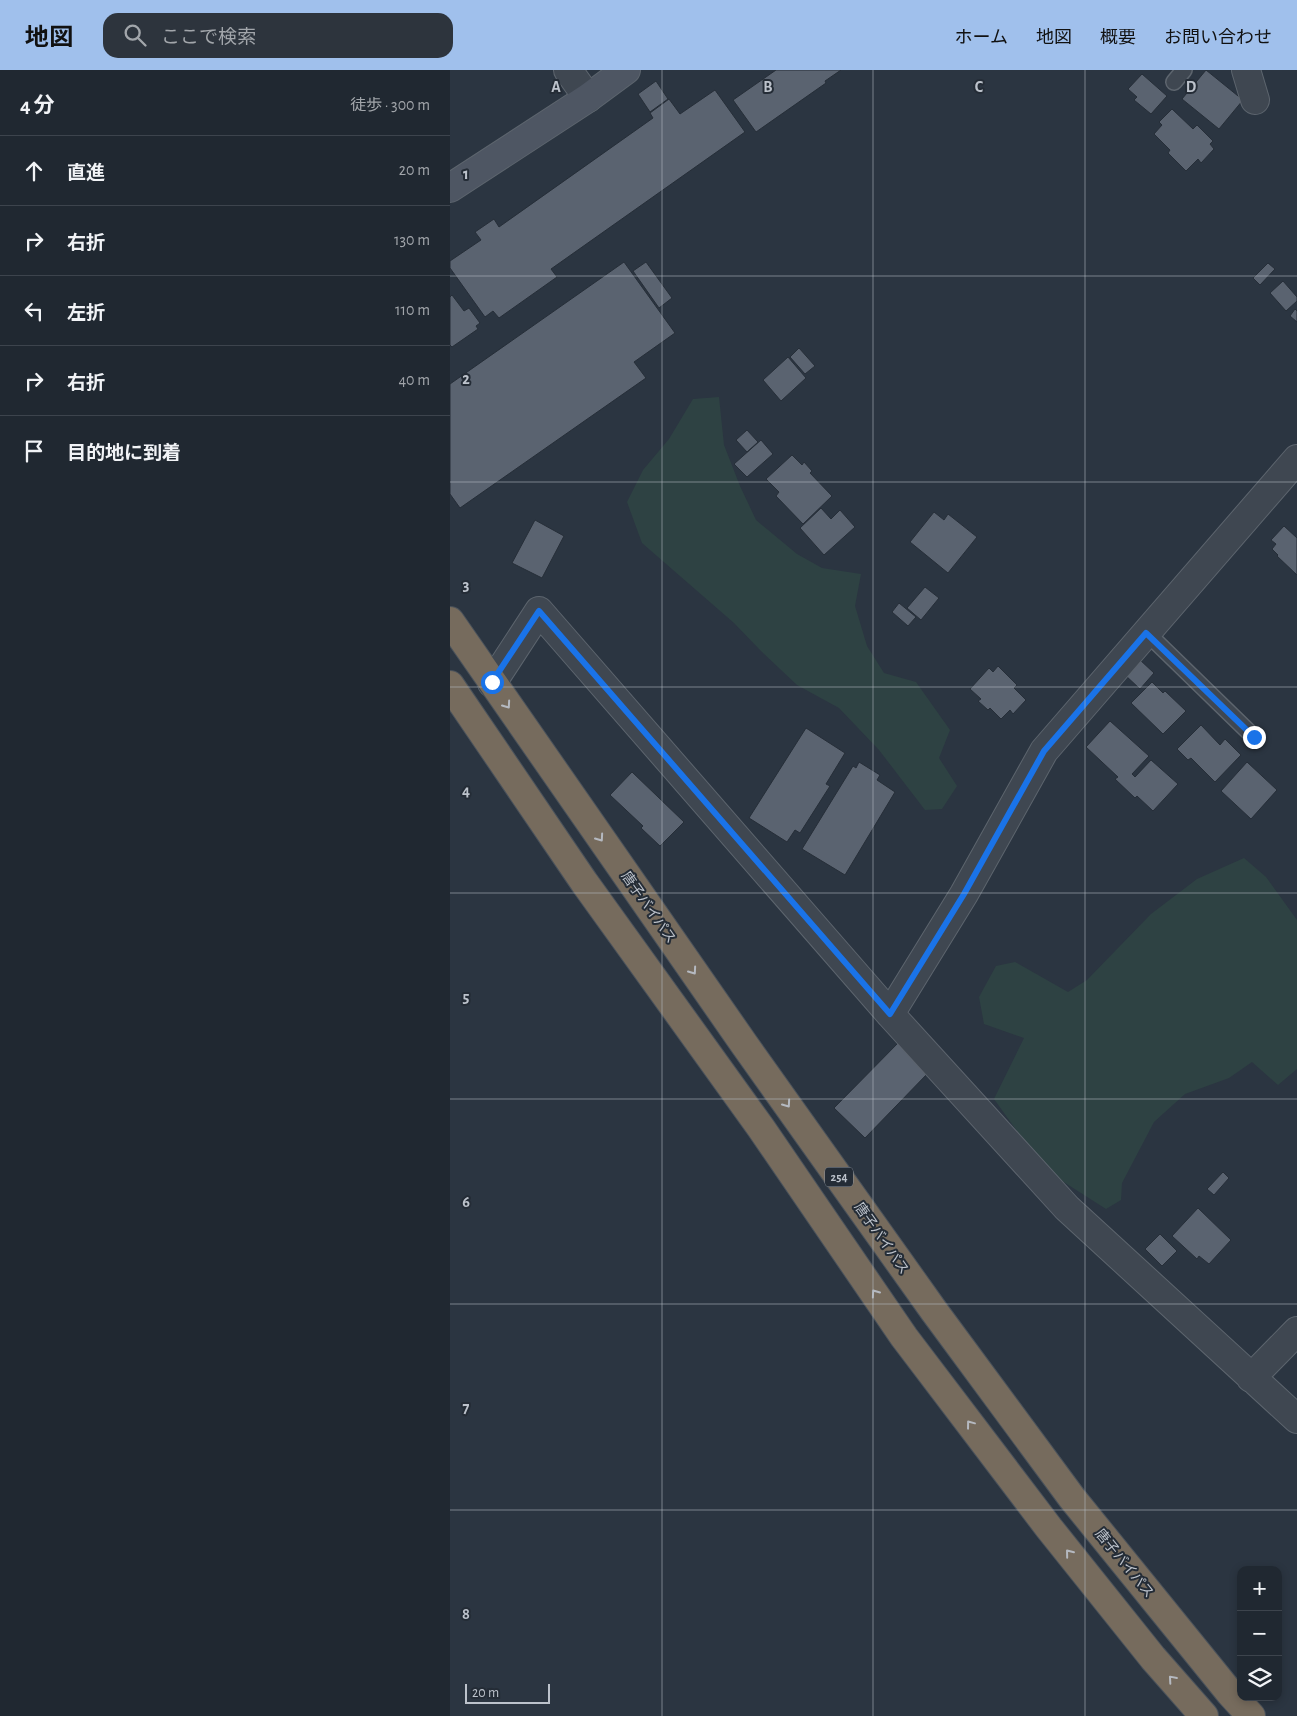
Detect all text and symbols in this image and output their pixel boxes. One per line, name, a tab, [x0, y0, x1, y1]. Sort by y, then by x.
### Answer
search box	[103, 13, 453, 58]
icon: search	[121, 21, 149, 49]
text: 地図	[25, 26, 73, 50]
text: ここで検索	[161, 28, 256, 47]
text: ホーム	[955, 29, 1008, 47]
text: 地図	[1036, 29, 1072, 47]
text: 概要	[1100, 29, 1136, 47]
text: お問い合わせ	[1164, 29, 1272, 47]
text: A	[551, 79, 561, 95]
text: B	[763, 79, 773, 95]
text: C	[975, 79, 984, 95]
text: D	[1186, 79, 1197, 95]
text: 4 分	[20, 95, 55, 116]
text: 徒歩 · 300 m	[350, 97, 430, 113]
icon: ahead	[20, 157, 48, 185]
text: 20 m	[399, 162, 430, 178]
text: 直進	[67, 164, 105, 183]
text: 1	[463, 166, 469, 182]
icon: right	[20, 227, 48, 255]
text: 130 m	[394, 232, 430, 248]
text: 右折	[67, 234, 105, 253]
icon: left	[20, 297, 48, 325]
text: 110 m	[395, 302, 430, 318]
text: 左折	[67, 304, 105, 323]
icon: right	[20, 367, 48, 395]
text: 2	[462, 371, 470, 387]
text: 40 m	[398, 372, 430, 388]
text: 右折	[67, 374, 105, 393]
icon: arrive	[20, 437, 48, 465]
text: 目的地に到着	[67, 444, 181, 463]
text: 3	[463, 577, 470, 593]
route start	[481, 671, 504, 694]
one-way arrow	[501, 699, 510, 708]
route end	[1243, 726, 1266, 749]
text: 4	[462, 783, 470, 799]
one-way arrow	[594, 832, 603, 842]
street label: 唐子バイパス	[618, 869, 679, 946]
one-way arrow	[687, 965, 696, 975]
text: 5	[463, 989, 470, 1005]
one-way arrow	[781, 1098, 790, 1108]
road number: 254	[825, 1168, 853, 1186]
text: 6	[462, 1194, 470, 1210]
street label: 唐子バイパス	[851, 1200, 912, 1277]
one-way arrow	[871, 1289, 881, 1298]
text: 7	[463, 1400, 470, 1416]
one-way arrow	[968, 1421, 976, 1430]
street label: 唐子バイパス	[1092, 1526, 1157, 1601]
one-way arrow	[1065, 1550, 1074, 1559]
map controls	[1237, 1566, 1282, 1701]
button: +	[1237, 1566, 1282, 1611]
text: 8	[462, 1606, 470, 1622]
button: −	[1237, 1611, 1282, 1656]
button: layers	[1237, 1656, 1282, 1701]
one-way arrow	[1168, 1676, 1177, 1685]
scale bar	[465, 1681, 550, 1704]
text: 20 m	[472, 1686, 499, 1700]

